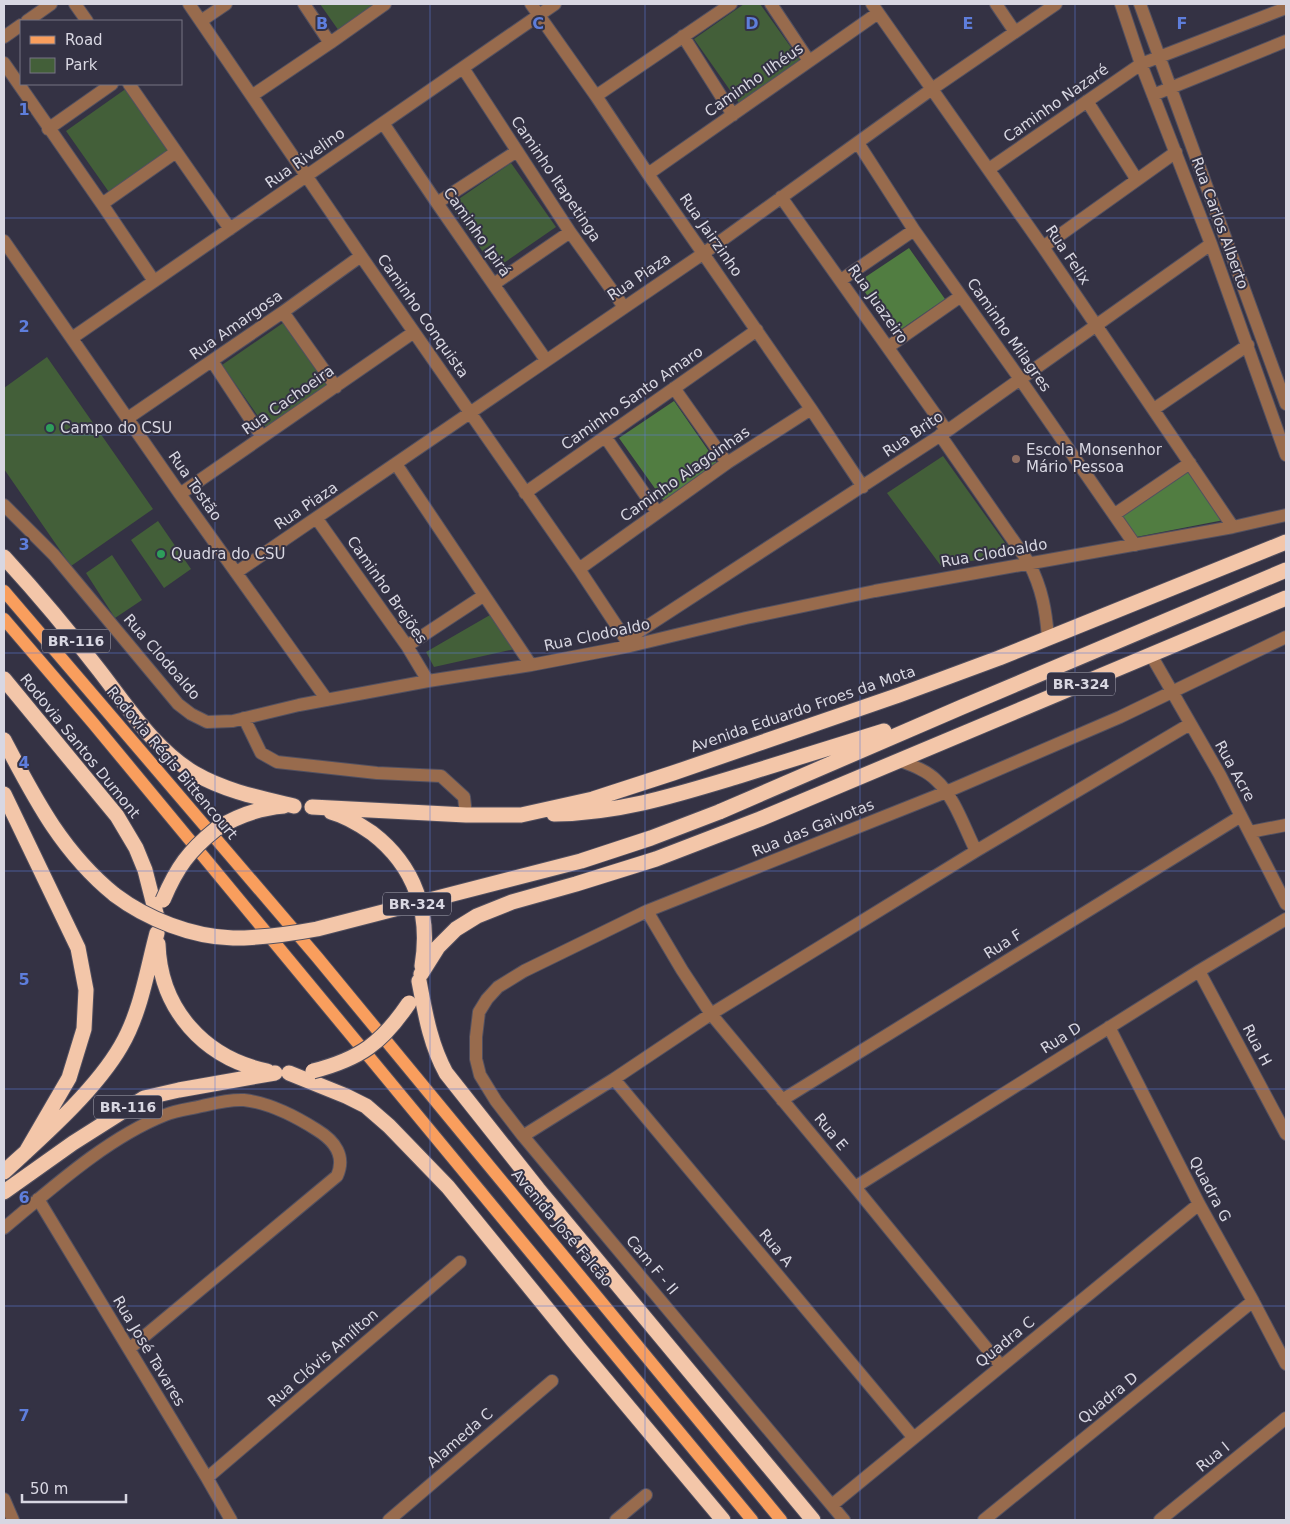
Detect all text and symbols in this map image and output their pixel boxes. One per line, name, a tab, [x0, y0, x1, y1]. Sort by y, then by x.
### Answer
text: B	[316, 14, 328, 33]
text: C	[532, 14, 544, 33]
text: D	[745, 14, 759, 33]
text: E	[963, 14, 973, 33]
text: F	[1177, 14, 1187, 33]
legend	[20, 20, 182, 85]
text: Road	[65, 31, 103, 49]
street label: Caminho Ilhéus	[701, 39, 807, 121]
text: Park	[65, 56, 98, 74]
street label: Caminho Nazaré	[1000, 60, 1112, 146]
text: 1	[18, 100, 30, 119]
street label: Caminho Itapetinga	[507, 113, 605, 245]
street label: Rua Rivelino	[262, 124, 348, 192]
street label: Rua Carlos Alberto	[1188, 154, 1252, 292]
street label: Caminho Ipirá	[440, 184, 514, 280]
street label: Rua Jairzinho	[676, 190, 746, 280]
street label: Rua Felix	[1042, 222, 1094, 288]
street label: Rua Piaza	[604, 249, 674, 305]
street label: Caminho Conquista	[374, 251, 472, 381]
street label: Rua Juazeiro	[844, 261, 912, 347]
street label: Caminho Milagres	[963, 275, 1055, 395]
street label: Rua Amargosa	[186, 286, 286, 364]
text: 2	[18, 317, 30, 336]
street label: Caminho Santo Amaro	[558, 342, 706, 454]
street label: Rua Cachoeira	[238, 361, 338, 439]
street label: Rua Brito	[879, 407, 947, 461]
place label: Campo do CSU	[60, 419, 172, 437]
marker: Campo do CSU	[44, 422, 56, 434]
street label: Caminho Alagoinhas	[617, 422, 753, 526]
place label: Escola Monsenhor Mário Pessoa	[1026, 441, 1163, 476]
street label: Rua Tostão	[164, 448, 226, 524]
marker: Escola Monsenhor Mário Pessoa	[1010, 453, 1022, 465]
street label: Rua Piaza	[271, 478, 341, 534]
street label: Caminho Brejões	[343, 533, 431, 647]
text: 3	[18, 535, 30, 554]
street label: Rua Clodoaldo	[939, 535, 1049, 571]
place label: Quadra do CSU	[171, 545, 286, 563]
marker: Quadra do CSU	[155, 548, 167, 560]
street label: Rua Clodoaldo	[120, 610, 204, 704]
street label: Rua Clodoaldo	[542, 615, 652, 655]
road number: BR-116	[42, 630, 110, 652]
street label: Avenida Eduardo Froes da Mota	[688, 662, 918, 756]
street label: Rodovia Santos Dumont	[16, 670, 144, 822]
road number: BR-324	[1047, 672, 1115, 696]
street label: Rodovia Régis Bittencourt	[103, 683, 241, 843]
street label: Rua Acre	[1211, 738, 1259, 804]
text: 4	[18, 753, 30, 772]
street label: Rua das Gaivotas	[749, 795, 877, 861]
road number: BR-324	[383, 892, 451, 916]
street label: Rua F	[980, 925, 1026, 963]
text: 5	[18, 970, 30, 989]
street label: Rua D	[1037, 1019, 1085, 1057]
street label: Rua H	[1239, 1021, 1275, 1069]
road number: BR-116	[94, 1096, 162, 1118]
street label: Rua E	[810, 1110, 852, 1154]
street label: Quadra G	[1185, 1153, 1235, 1225]
street label: Avenida José Falcão	[508, 1166, 616, 1290]
text: 6	[18, 1188, 30, 1207]
street label: Rua A	[755, 1226, 797, 1271]
street label: Cam F - II	[622, 1232, 682, 1298]
street label: Rua José Tavares	[109, 1293, 189, 1410]
street label: Rua Clóvis Amílton	[264, 1305, 382, 1411]
street label: Quadra C	[972, 1313, 1038, 1371]
street label: Quadra D	[1074, 1368, 1142, 1428]
street label: Alameda C	[423, 1404, 497, 1472]
text: 7	[18, 1406, 30, 1425]
street label: Rua I	[1193, 1438, 1233, 1476]
scale bar	[22, 1472, 126, 1504]
text: 50 m	[30, 1480, 68, 1498]

